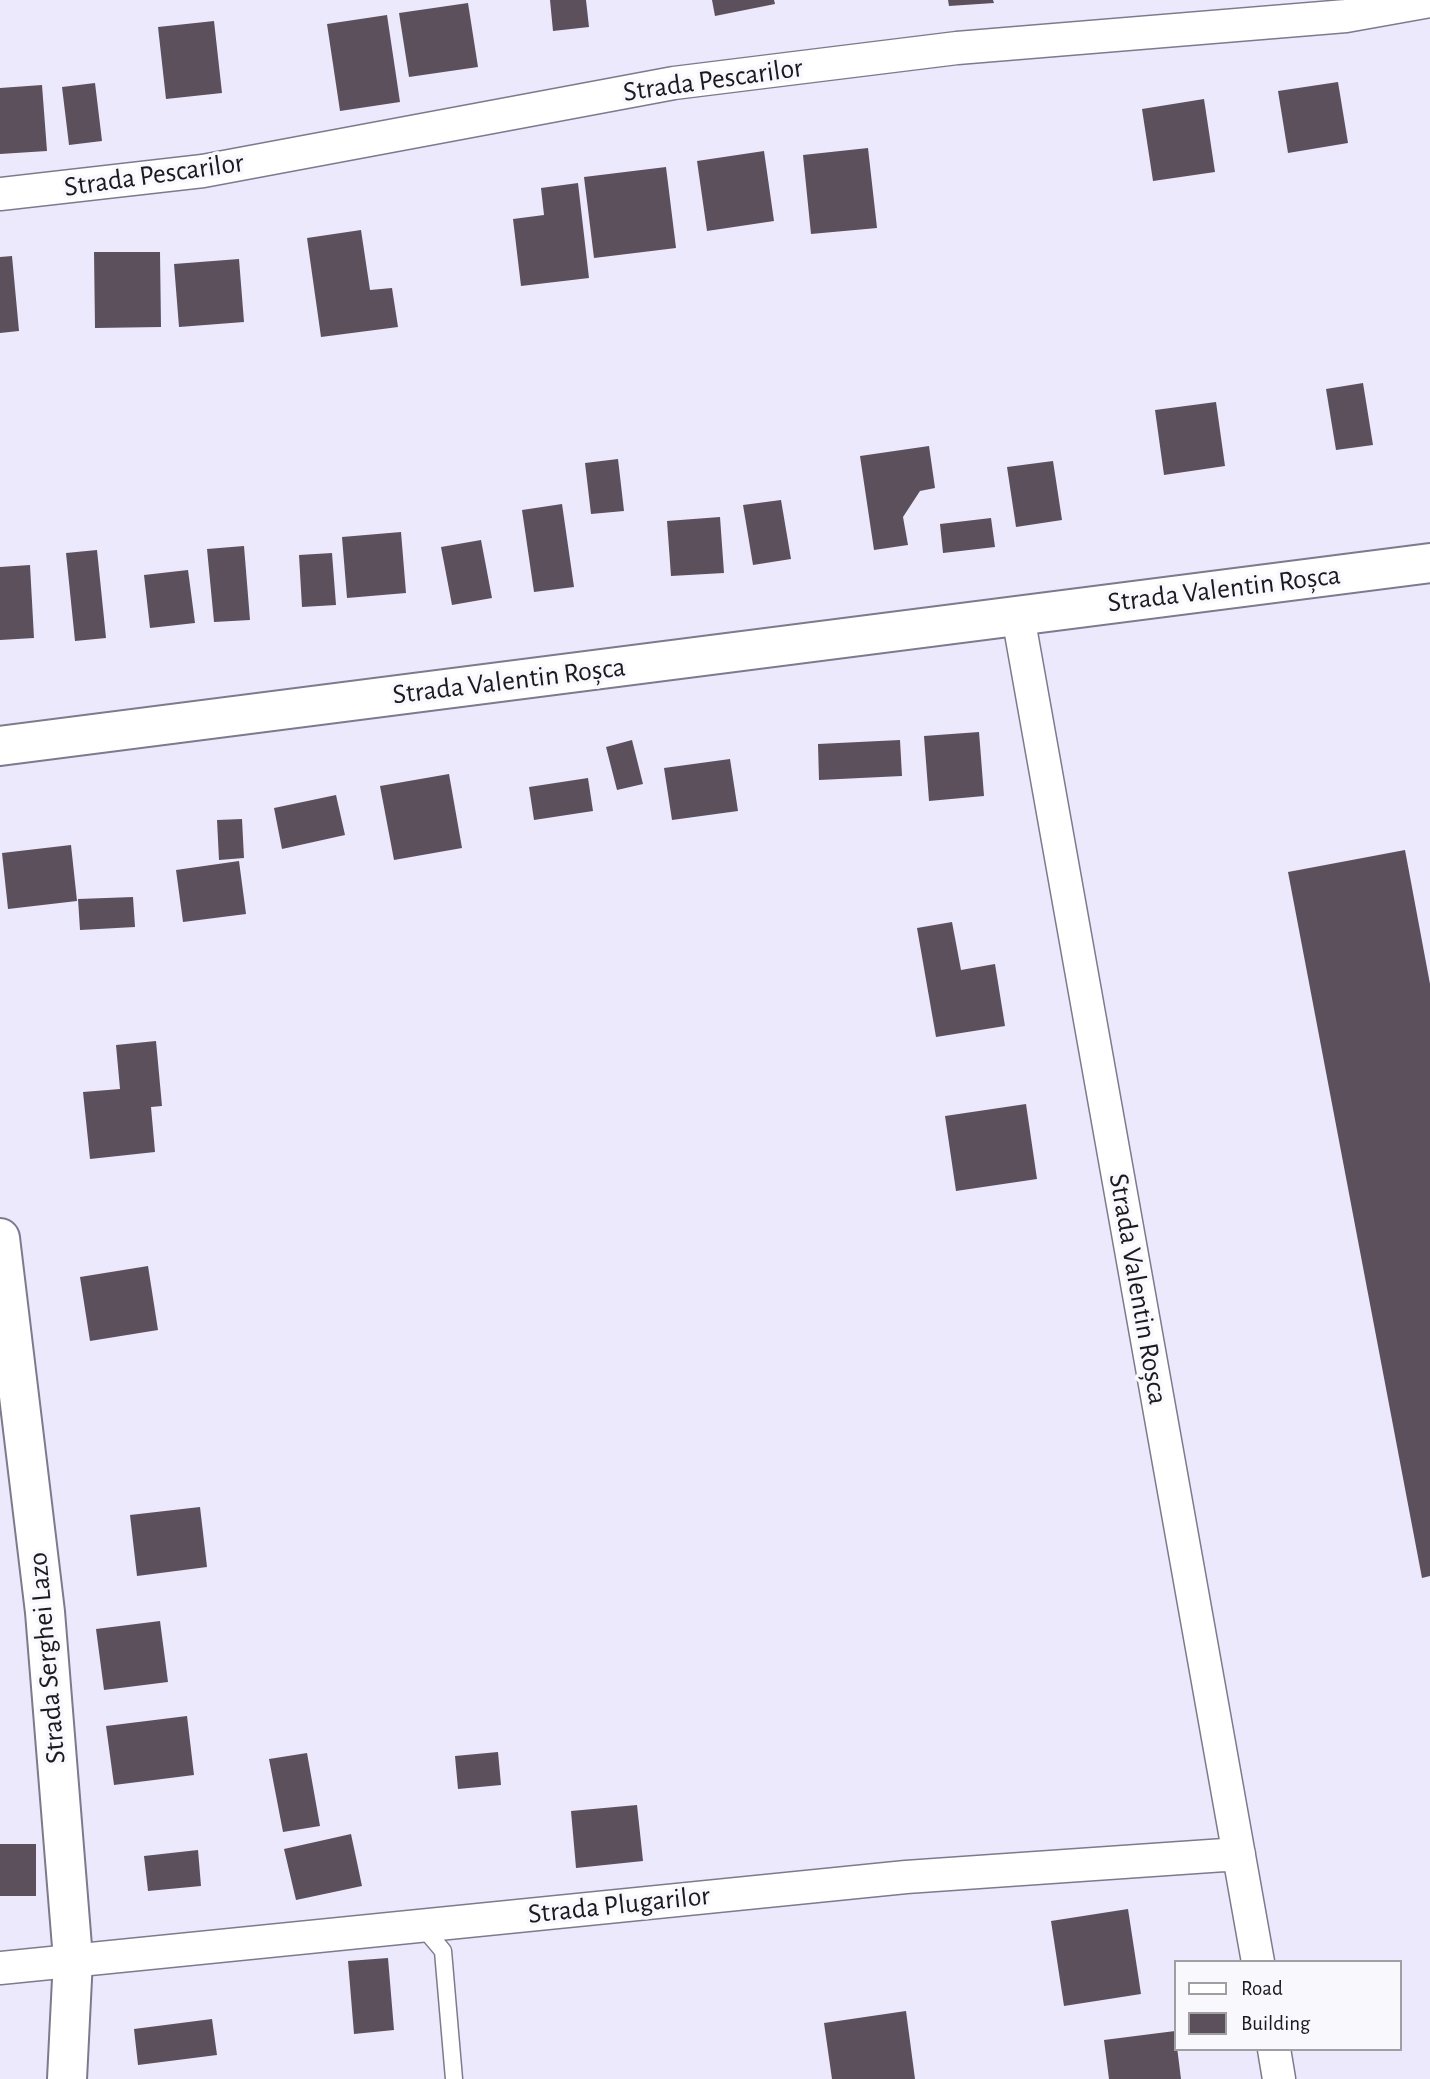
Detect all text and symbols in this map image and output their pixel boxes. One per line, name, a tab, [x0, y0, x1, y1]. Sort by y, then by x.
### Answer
street label: Strada Pescarilor	[621, 51, 805, 109]
street label: Strada Pescarilor	[62, 146, 246, 204]
street label: Strada Valentin Roșca	[1106, 558, 1342, 620]
street label: Strada Valentin Roșca	[391, 650, 627, 712]
street label: Strada Valentin Roșca	[1101, 1171, 1175, 1407]
street label: Strada Serghei Lazo	[21, 1551, 73, 1765]
street label: Strada Plugarilor	[526, 1879, 712, 1931]
legend	[1174, 1960, 1402, 2051]
text: Road	[1241, 1978, 1283, 1999]
text: Building	[1241, 2013, 1310, 2034]

